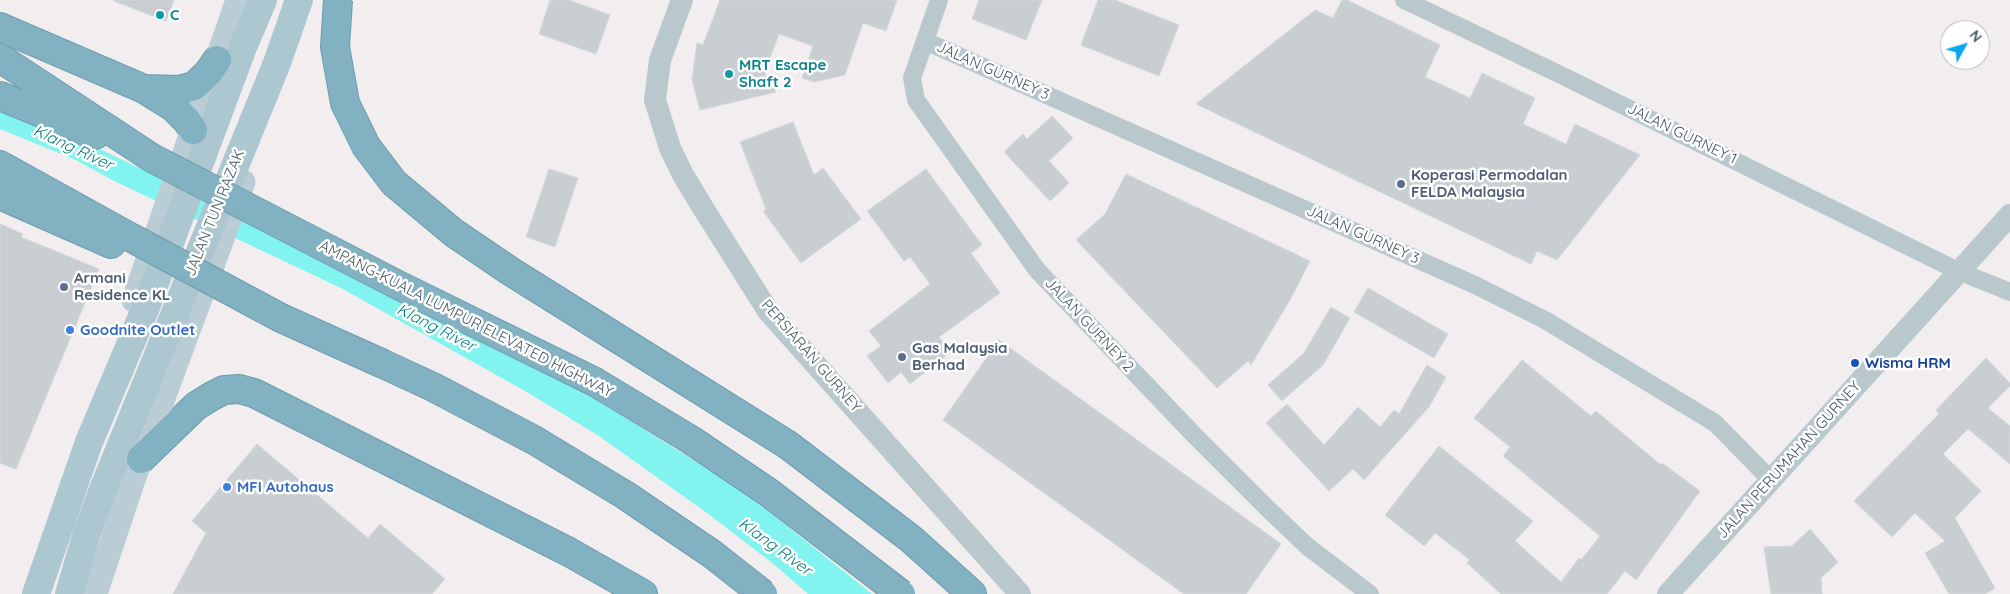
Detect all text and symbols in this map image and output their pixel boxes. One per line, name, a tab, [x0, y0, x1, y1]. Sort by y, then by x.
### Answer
place label: C	[170, 6, 179, 24]
marker: C	[154, 9, 166, 21]
north arrow	[1940, 20, 1990, 70]
text: N	[1966, 27, 1986, 46]
street label: JALAN GURNEY 3	[934, 38, 1052, 104]
place label: MRT Escape Shaft 2	[739, 56, 826, 91]
marker: MRT Escape Shaft 2	[723, 68, 735, 80]
street label: JALAN GURNEY 1	[1624, 100, 1740, 168]
water label: Klang River	[30, 121, 116, 175]
street label: JALAN TUN RAZAK	[181, 147, 249, 279]
place label: Koperasi Permodalan FELDA Malaysia	[1411, 166, 1568, 201]
marker: Koperasi Permodalan FELDA Malaysia	[1395, 178, 1407, 190]
street label: JALAN GURNEY 3	[1304, 202, 1422, 268]
street label: AMPANG-KUALA LUMPUR ELEVATED HIGHWAY	[316, 237, 616, 401]
place label: Armani Residence KL	[74, 269, 170, 304]
street label: JALAN GURNEY 2	[1041, 274, 1137, 376]
marker: Armani Residence KL	[58, 281, 70, 293]
street label: PERSIARAN GURNEY	[757, 296, 865, 416]
water label: Klang River	[394, 300, 478, 356]
place label: Goodnite Outlet	[80, 321, 195, 339]
marker: Goodnite Outlet	[64, 324, 76, 336]
place label: Gas Malaysia Berhad	[912, 339, 1008, 374]
marker: Gas Malaysia Berhad	[896, 351, 908, 363]
place label: Wisma HRM	[1865, 354, 1951, 372]
marker: Wisma HRM	[1849, 357, 1861, 369]
street label: JALAN PERUMAHAN GURNEY	[1714, 378, 1864, 542]
place label: MFI Autohaus	[237, 478, 334, 496]
marker: MFI Autohaus	[221, 481, 233, 493]
water label: Klang River	[735, 514, 815, 580]

